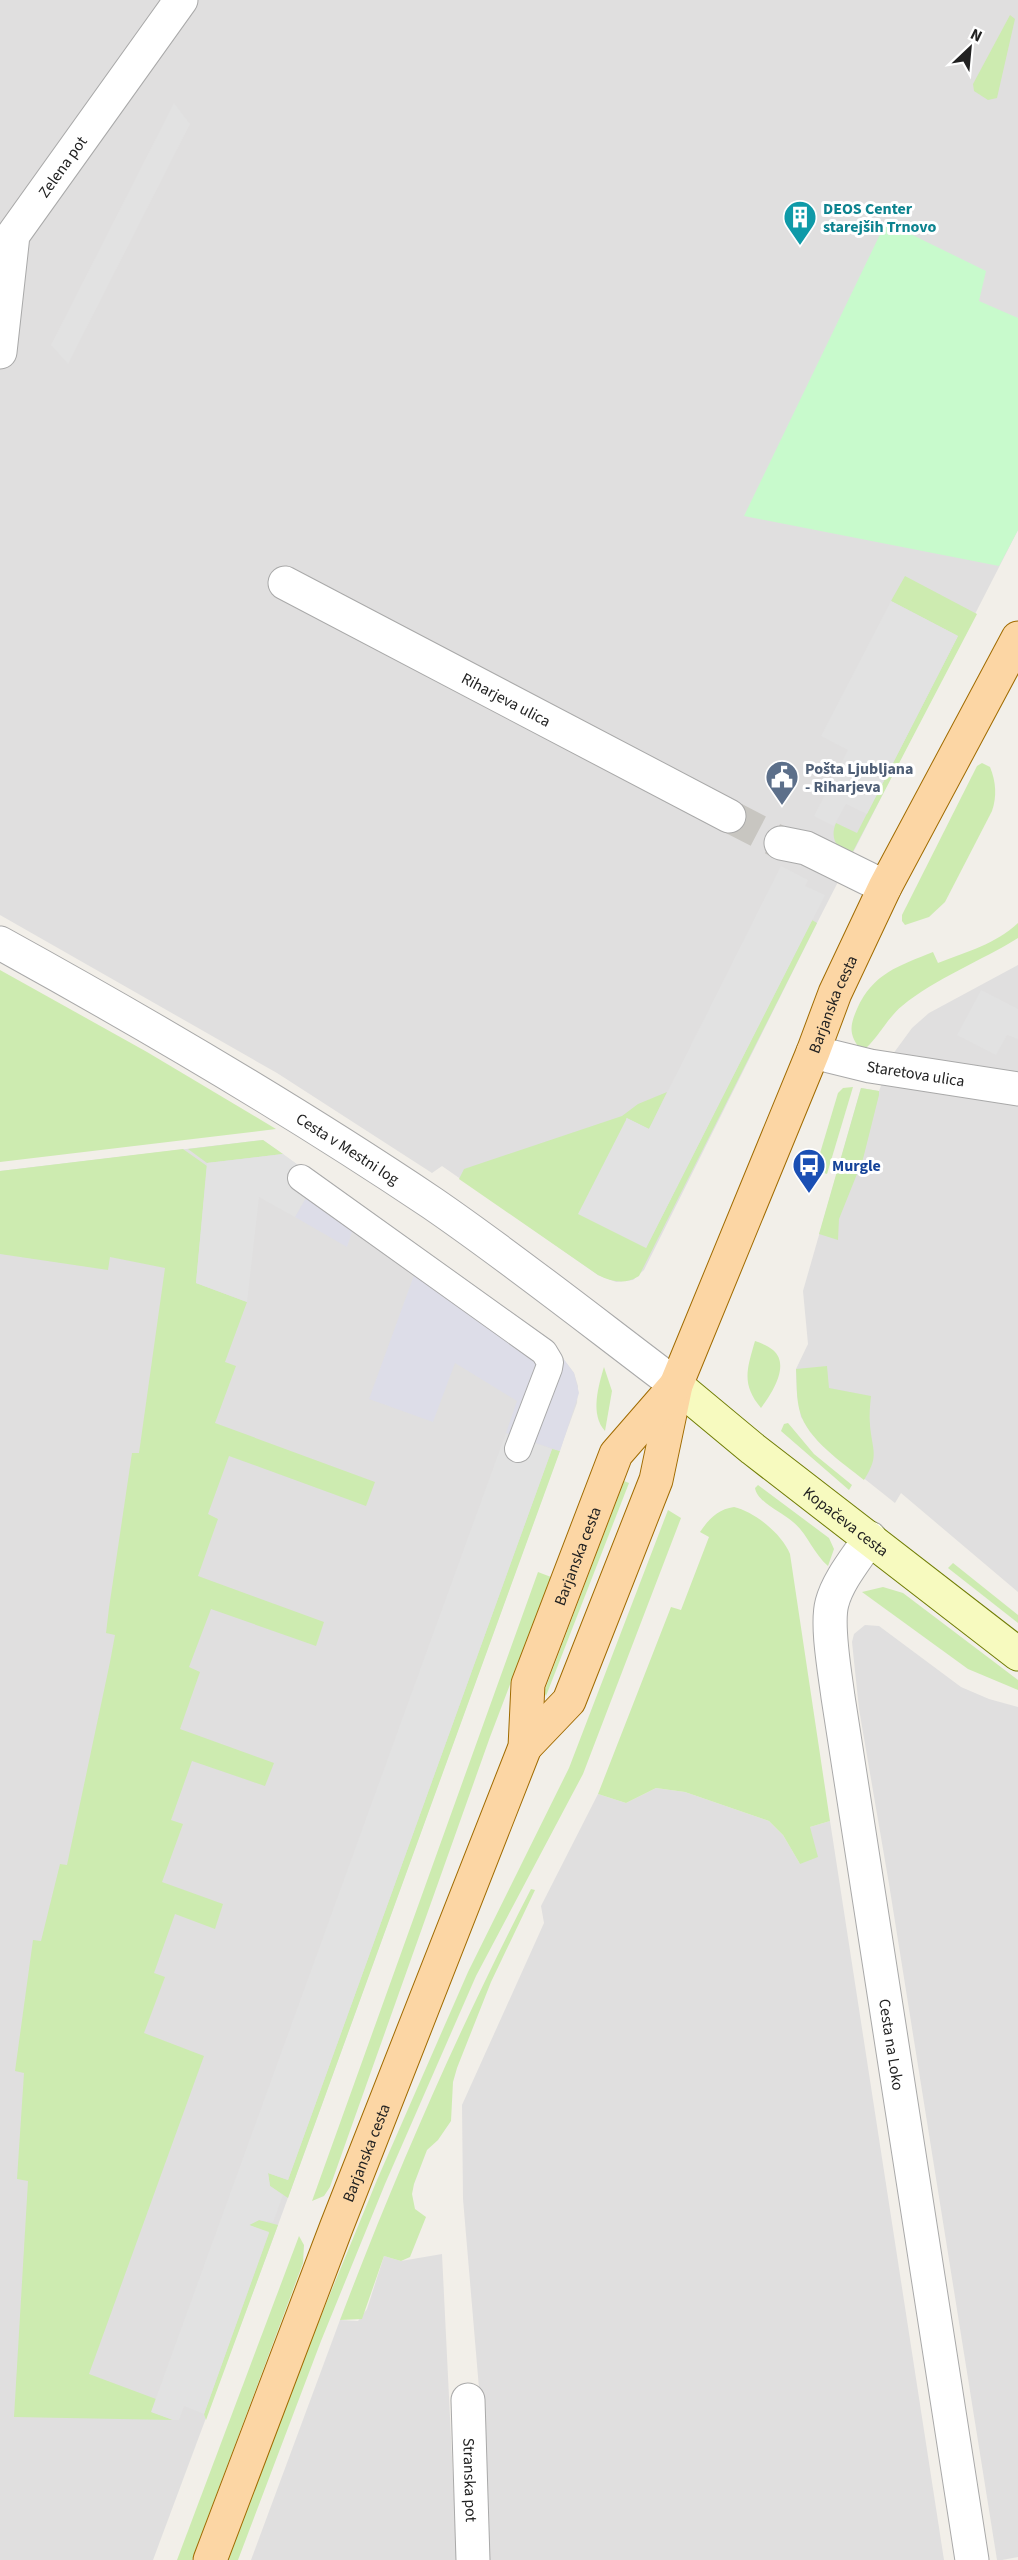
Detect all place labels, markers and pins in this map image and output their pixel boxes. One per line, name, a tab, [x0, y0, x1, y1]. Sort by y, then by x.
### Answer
place label: DEOS Center starejših Trnovo	[823, 198, 937, 238]
building icon: DEOS Center starejših Trnovo	[782, 199, 818, 246]
place label: Pošta Ljubljana - Riharjeva	[805, 758, 913, 798]
public building icon: Pošta Ljubljana - Riharjeva	[764, 759, 800, 806]
bus stop icon: Murgle	[791, 1147, 827, 1194]
place label: Murgle	[832, 1155, 881, 1177]

